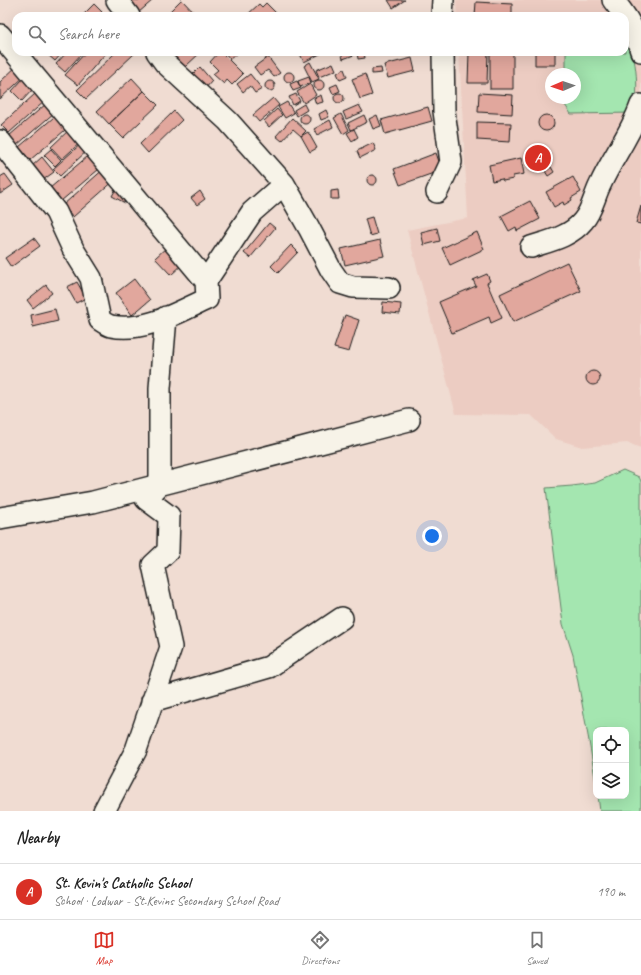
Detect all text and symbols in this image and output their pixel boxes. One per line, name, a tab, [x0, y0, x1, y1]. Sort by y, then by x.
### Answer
search box	[12, 12, 629, 56]
icon: search	[26, 23, 48, 45]
text: Search here	[58, 25, 119, 44]
north arrow	[545, 68, 581, 104]
pin: A	[525, 143, 551, 173]
your location	[422, 526, 442, 546]
map controls	[593, 727, 629, 799]
button: locate	[593, 727, 629, 763]
button: layers	[593, 763, 629, 799]
text: Nearby	[16, 827, 59, 848]
text: St. Kevin's Catholic School	[54, 874, 190, 893]
text: A	[26, 884, 32, 900]
text: 190 m	[597, 884, 625, 900]
text: School · Lodwar - St.Kevins Secondary School Road	[54, 893, 279, 909]
tab: Map	[93, 929, 115, 967]
tab: Directions	[301, 929, 340, 967]
tab: Saved	[526, 929, 548, 967]

